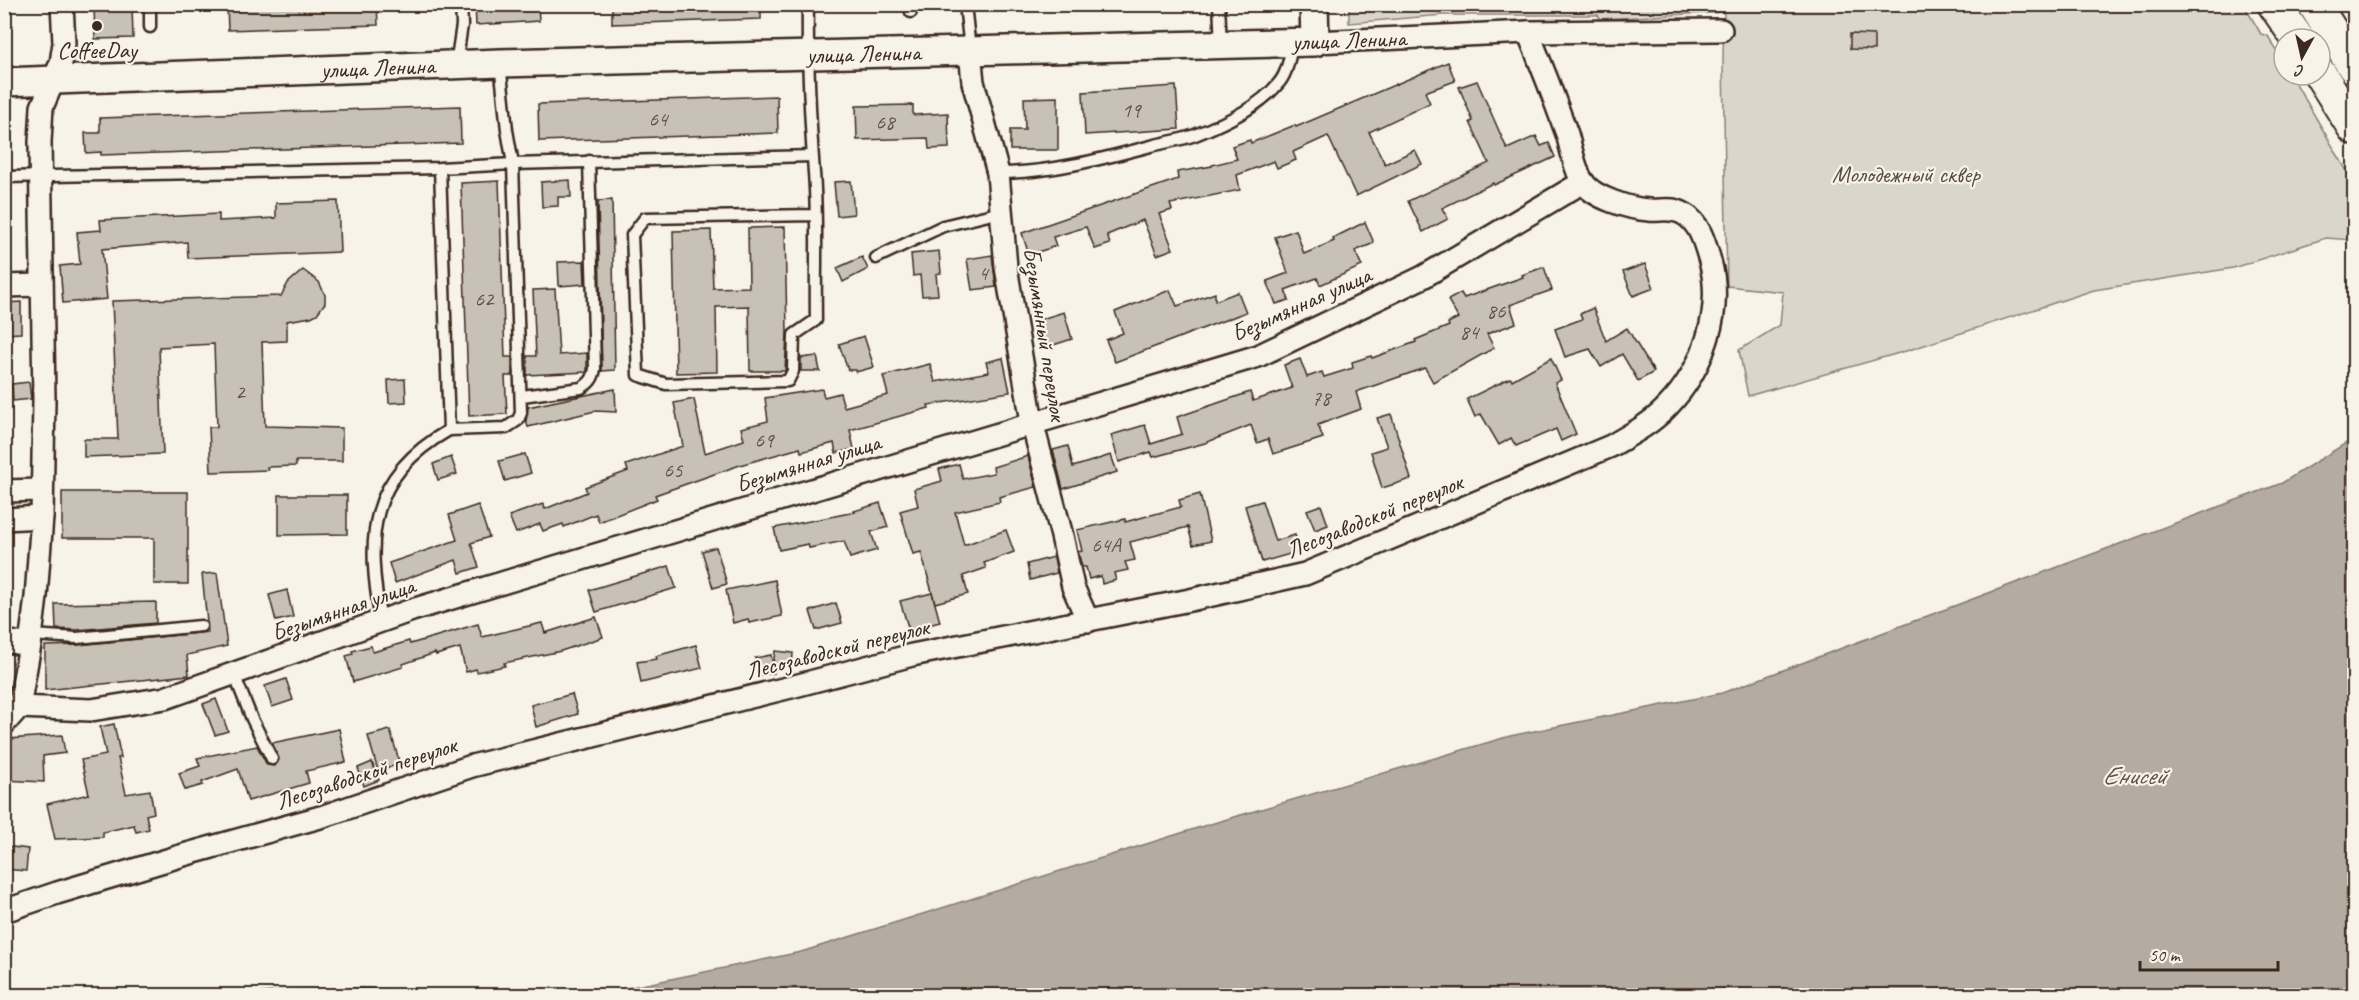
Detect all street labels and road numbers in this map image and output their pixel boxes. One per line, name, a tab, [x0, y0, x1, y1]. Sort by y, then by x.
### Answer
street label: улица Ленина	[1289, 23, 1409, 57]
street label: улица Ленина	[804, 37, 923, 70]
street label: улица Ленина	[318, 50, 437, 85]
street label: Безымянный переулок	[1016, 245, 1074, 425]
street label: Безымянная улица	[1226, 259, 1378, 349]
street label: Безымянная улица	[732, 426, 886, 500]
street label: Лесозаводской переулок	[1281, 466, 1469, 565]
street label: Безымянная улица	[267, 570, 421, 649]
street label: Лесозаводской переулок	[742, 611, 934, 686]
street label: Лесозаводской переулок	[272, 729, 462, 816]

